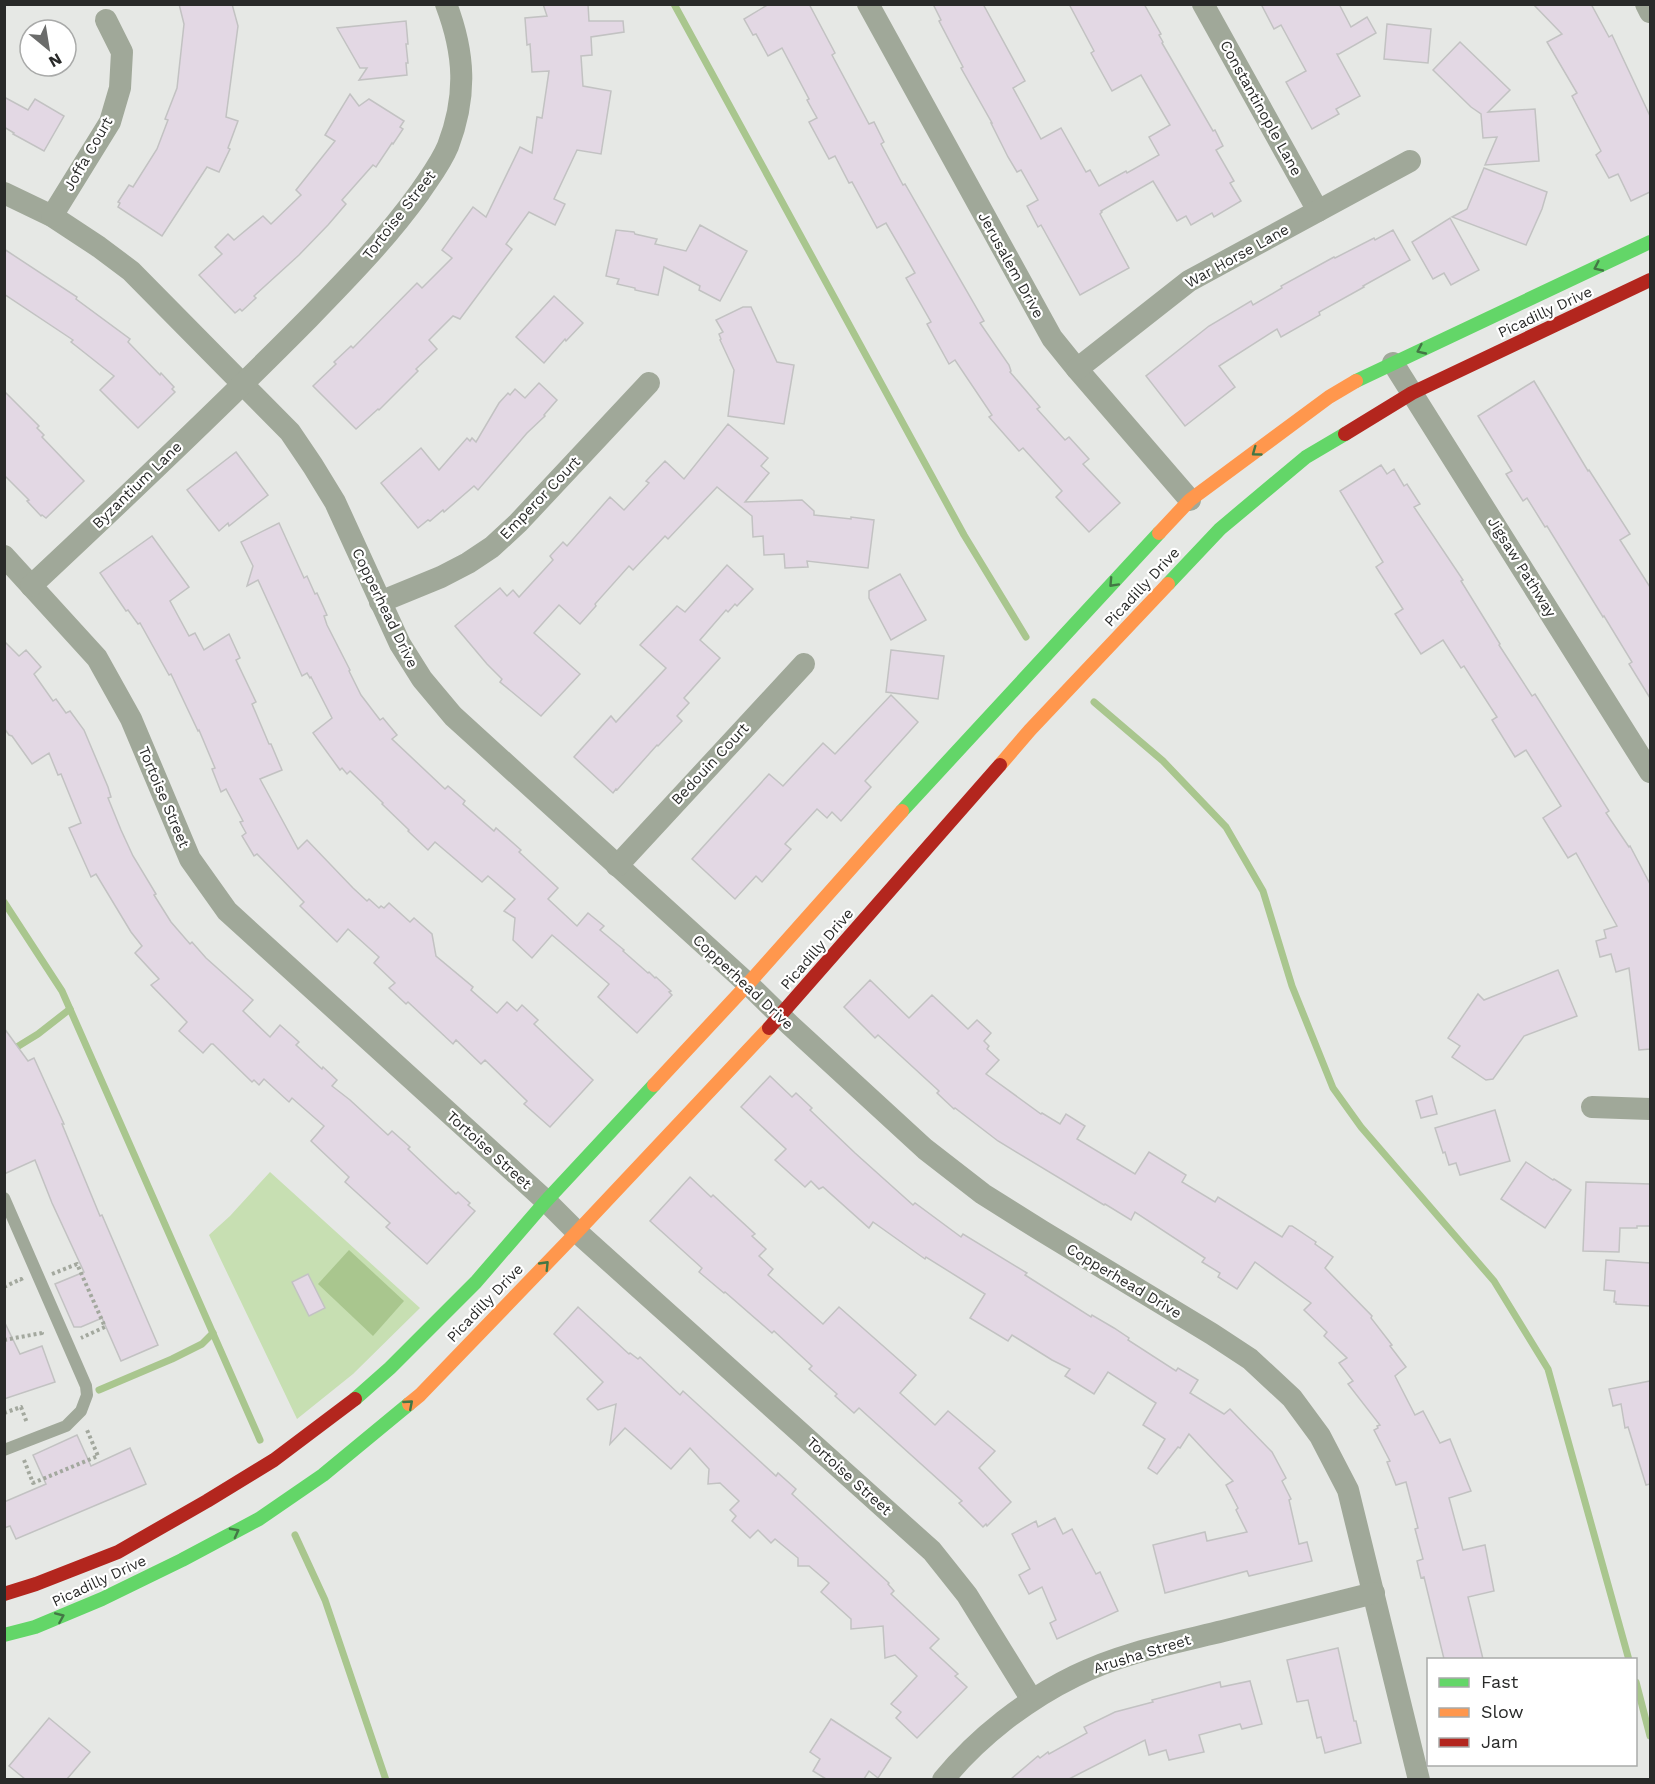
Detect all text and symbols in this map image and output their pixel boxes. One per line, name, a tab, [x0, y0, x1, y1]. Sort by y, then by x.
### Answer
north arrow	[18, 18, 78, 78]
street label: Constantinople Lane	[1216, 37, 1306, 179]
text: N	[45, 49, 65, 72]
street label: Joffa Court	[60, 113, 117, 194]
street label: Tortoise Street	[359, 166, 440, 263]
street label: Jerusalem Drive	[974, 209, 1048, 321]
street label: War Horse Lane	[1182, 220, 1292, 292]
one-way arrow	[1593, 259, 1604, 271]
street label: Picadilly Drive	[1495, 282, 1595, 342]
one-way arrow	[1417, 342, 1428, 354]
street label: Byzantium Lane	[88, 438, 186, 532]
one-way arrow	[1251, 444, 1262, 455]
street label: Emperor Court	[496, 452, 585, 543]
street label: Jigsaw Pathway	[1484, 514, 1560, 621]
street label: Picadilly Drive	[1101, 544, 1183, 630]
street label: Copperhead Drive	[348, 545, 422, 671]
one-way arrow	[1109, 577, 1120, 587]
street label: Bedouin Court	[668, 719, 753, 809]
street label: Tortoise Street	[135, 744, 194, 851]
street label: Picadilly Drive	[777, 905, 857, 993]
street label: Copperhead Drive	[689, 931, 797, 1033]
street label: Tortoise Street	[443, 1107, 536, 1193]
street label: Copperhead Drive	[1063, 1240, 1185, 1322]
street label: Picadilly Drive	[443, 1260, 527, 1346]
one-way arrow	[538, 1261, 549, 1272]
one-way arrow	[402, 1400, 413, 1411]
street label: Tortoise Street	[803, 1433, 896, 1519]
one-way arrow	[229, 1528, 240, 1539]
street label: Picadilly Drive	[49, 1551, 149, 1611]
one-way arrow	[54, 1612, 65, 1624]
street label: Arusha Street	[1091, 1630, 1194, 1677]
legend	[1427, 1658, 1637, 1766]
text: Fast	[1481, 1671, 1519, 1692]
text: Slow	[1481, 1701, 1524, 1722]
text: Jam	[1481, 1731, 1518, 1752]

